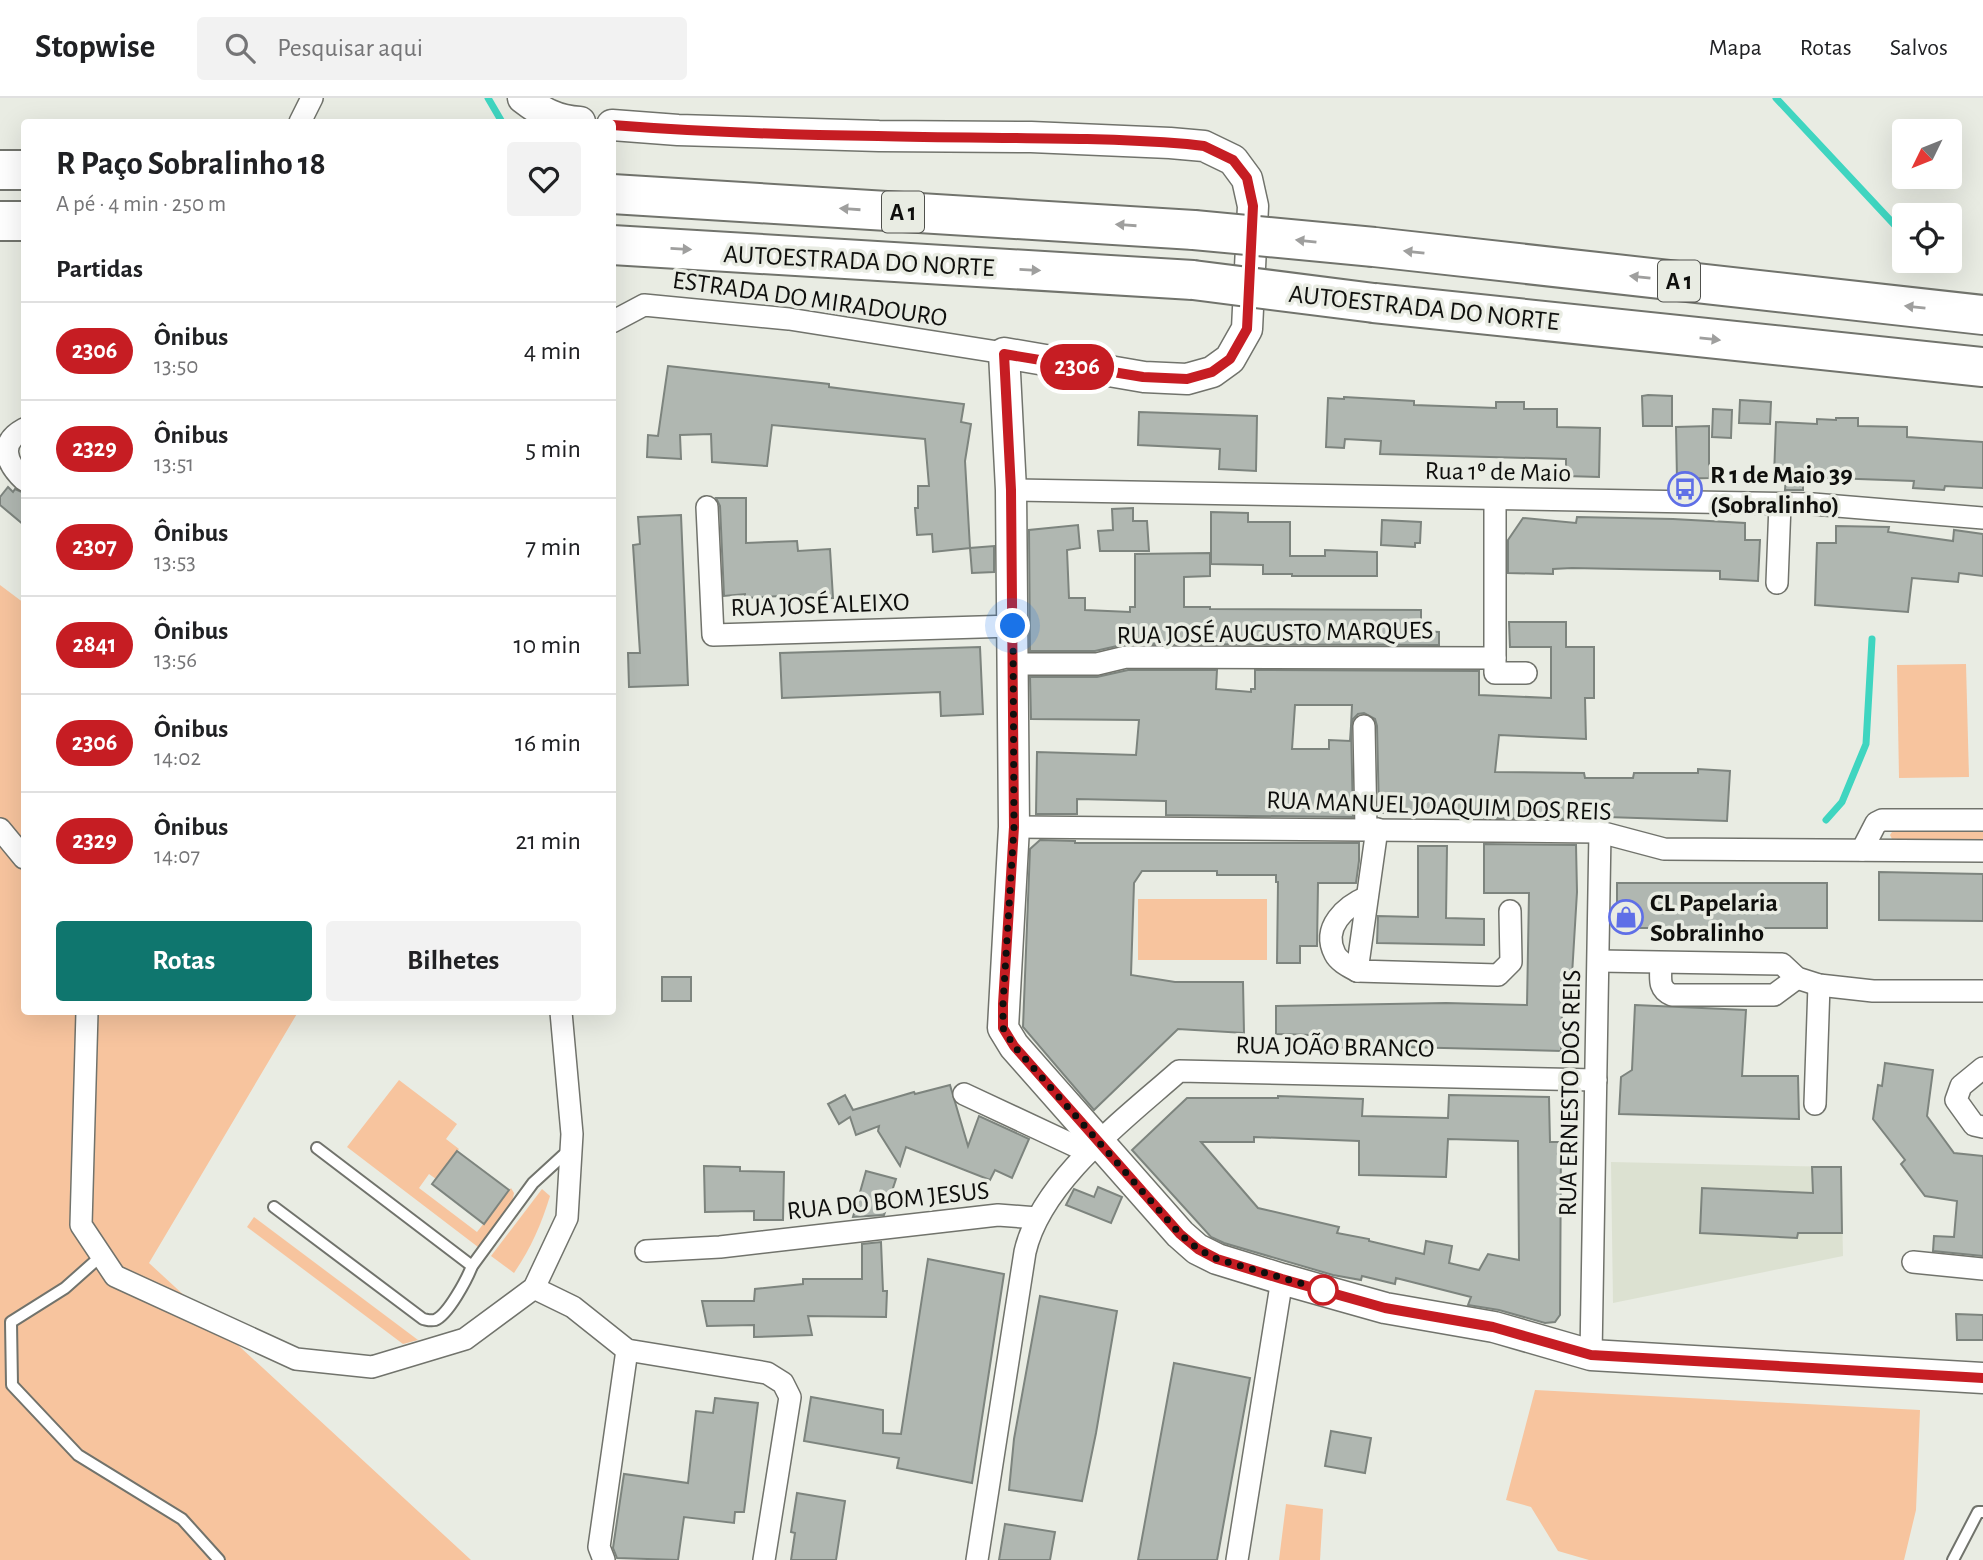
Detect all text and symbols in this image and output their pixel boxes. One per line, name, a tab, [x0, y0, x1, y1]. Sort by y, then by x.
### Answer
search box	[197, 17, 687, 80]
icon: search	[221, 29, 259, 67]
text: Stopwise	[35, 31, 155, 64]
text: Pesquisar aqui	[277, 35, 423, 61]
text: Mapa	[1709, 36, 1762, 60]
text: Rotas	[1800, 36, 1852, 60]
text: Salvos	[1890, 36, 1948, 60]
north arrow	[1892, 119, 1962, 189]
map controls	[1892, 119, 1962, 273]
button: heart	[507, 142, 581, 216]
text: R Paço Sobralinho 18	[56, 148, 326, 181]
road number: A 1	[882, 191, 924, 232]
text: A pé · 4 min · 250 m	[56, 193, 226, 216]
one-way arrow	[839, 203, 861, 214]
button: locate	[1892, 203, 1962, 273]
one-way arrow	[1115, 220, 1137, 231]
one-way arrow	[1295, 235, 1317, 246]
street label: AUTOESTRADA DO NORTE	[723, 241, 995, 281]
one-way arrow	[670, 244, 692, 255]
one-way arrow	[1403, 246, 1425, 257]
text: Partidas	[56, 256, 143, 282]
road number: A 1	[1658, 260, 1700, 302]
one-way arrow	[1019, 265, 1041, 276]
street label: ESTRADA DO MIRADOURO	[671, 267, 949, 331]
one-way arrow	[1629, 271, 1651, 282]
street label: AUTOESTRADA DO NORTE	[1287, 281, 1560, 335]
one-way arrow	[1904, 301, 1926, 312]
text: Ônibus	[154, 324, 228, 350]
one-way arrow	[1699, 333, 1721, 344]
text: 4 min	[524, 338, 581, 364]
text: 2306	[72, 339, 117, 363]
line badge: 2306	[1028, 344, 1126, 390]
text: 13:50	[154, 355, 198, 378]
text: 2306	[1054, 355, 1100, 379]
text: Ônibus	[154, 422, 228, 448]
text: 5 min	[525, 436, 581, 462]
text: 2329	[72, 437, 117, 461]
text: 13:51	[154, 453, 194, 476]
street label: Rua 1º de Maio	[1424, 458, 1571, 486]
place label: R 1 de Maio 39 (Sobralinho)	[1710, 462, 1853, 518]
bus stop icon: R 1 de Maio 39 (Sobralinho)	[1666, 470, 1704, 508]
text: Ônibus	[154, 520, 228, 546]
text: 7 min	[525, 534, 581, 560]
text: 2307	[72, 535, 117, 559]
text: 13:53	[154, 551, 196, 574]
street label: RUA JOSÉ ALEIXO	[730, 587, 910, 621]
your location	[995, 608, 1030, 643]
street label: RUA JOSÉ AUGUSTO MARQUES	[1116, 615, 1434, 649]
text: Ônibus	[154, 618, 228, 644]
text: 10 min	[514, 632, 581, 658]
text: 2841	[73, 633, 116, 657]
text: 13:56	[154, 649, 197, 672]
text: Ônibus	[154, 716, 228, 742]
text: 16 min	[515, 730, 581, 756]
text: 2306	[72, 731, 117, 755]
text: 14:02	[154, 747, 201, 770]
street label: RUA MANUEL JOAQUIM DOS REIS	[1266, 787, 1612, 825]
text: Ônibus	[154, 814, 228, 840]
text: 21 min	[515, 828, 581, 854]
text: 2329	[72, 829, 117, 853]
text: 14:07	[154, 845, 200, 868]
place label: CL Papelaria Sobralinho	[1650, 890, 1778, 946]
shop icon: CL Papelaria Sobralinho	[1607, 898, 1645, 936]
button: Rotas	[56, 921, 312, 1001]
button: Bilhetes	[326, 921, 581, 1001]
street label: RUA ERNESTO DOS REIS	[1555, 969, 1585, 1217]
street label: RUA JOÃO BRANCO	[1235, 1031, 1435, 1062]
street label: RUA DO BOM JESUS	[786, 1177, 991, 1225]
unlabelled marker	[1308, 1275, 1338, 1305]

